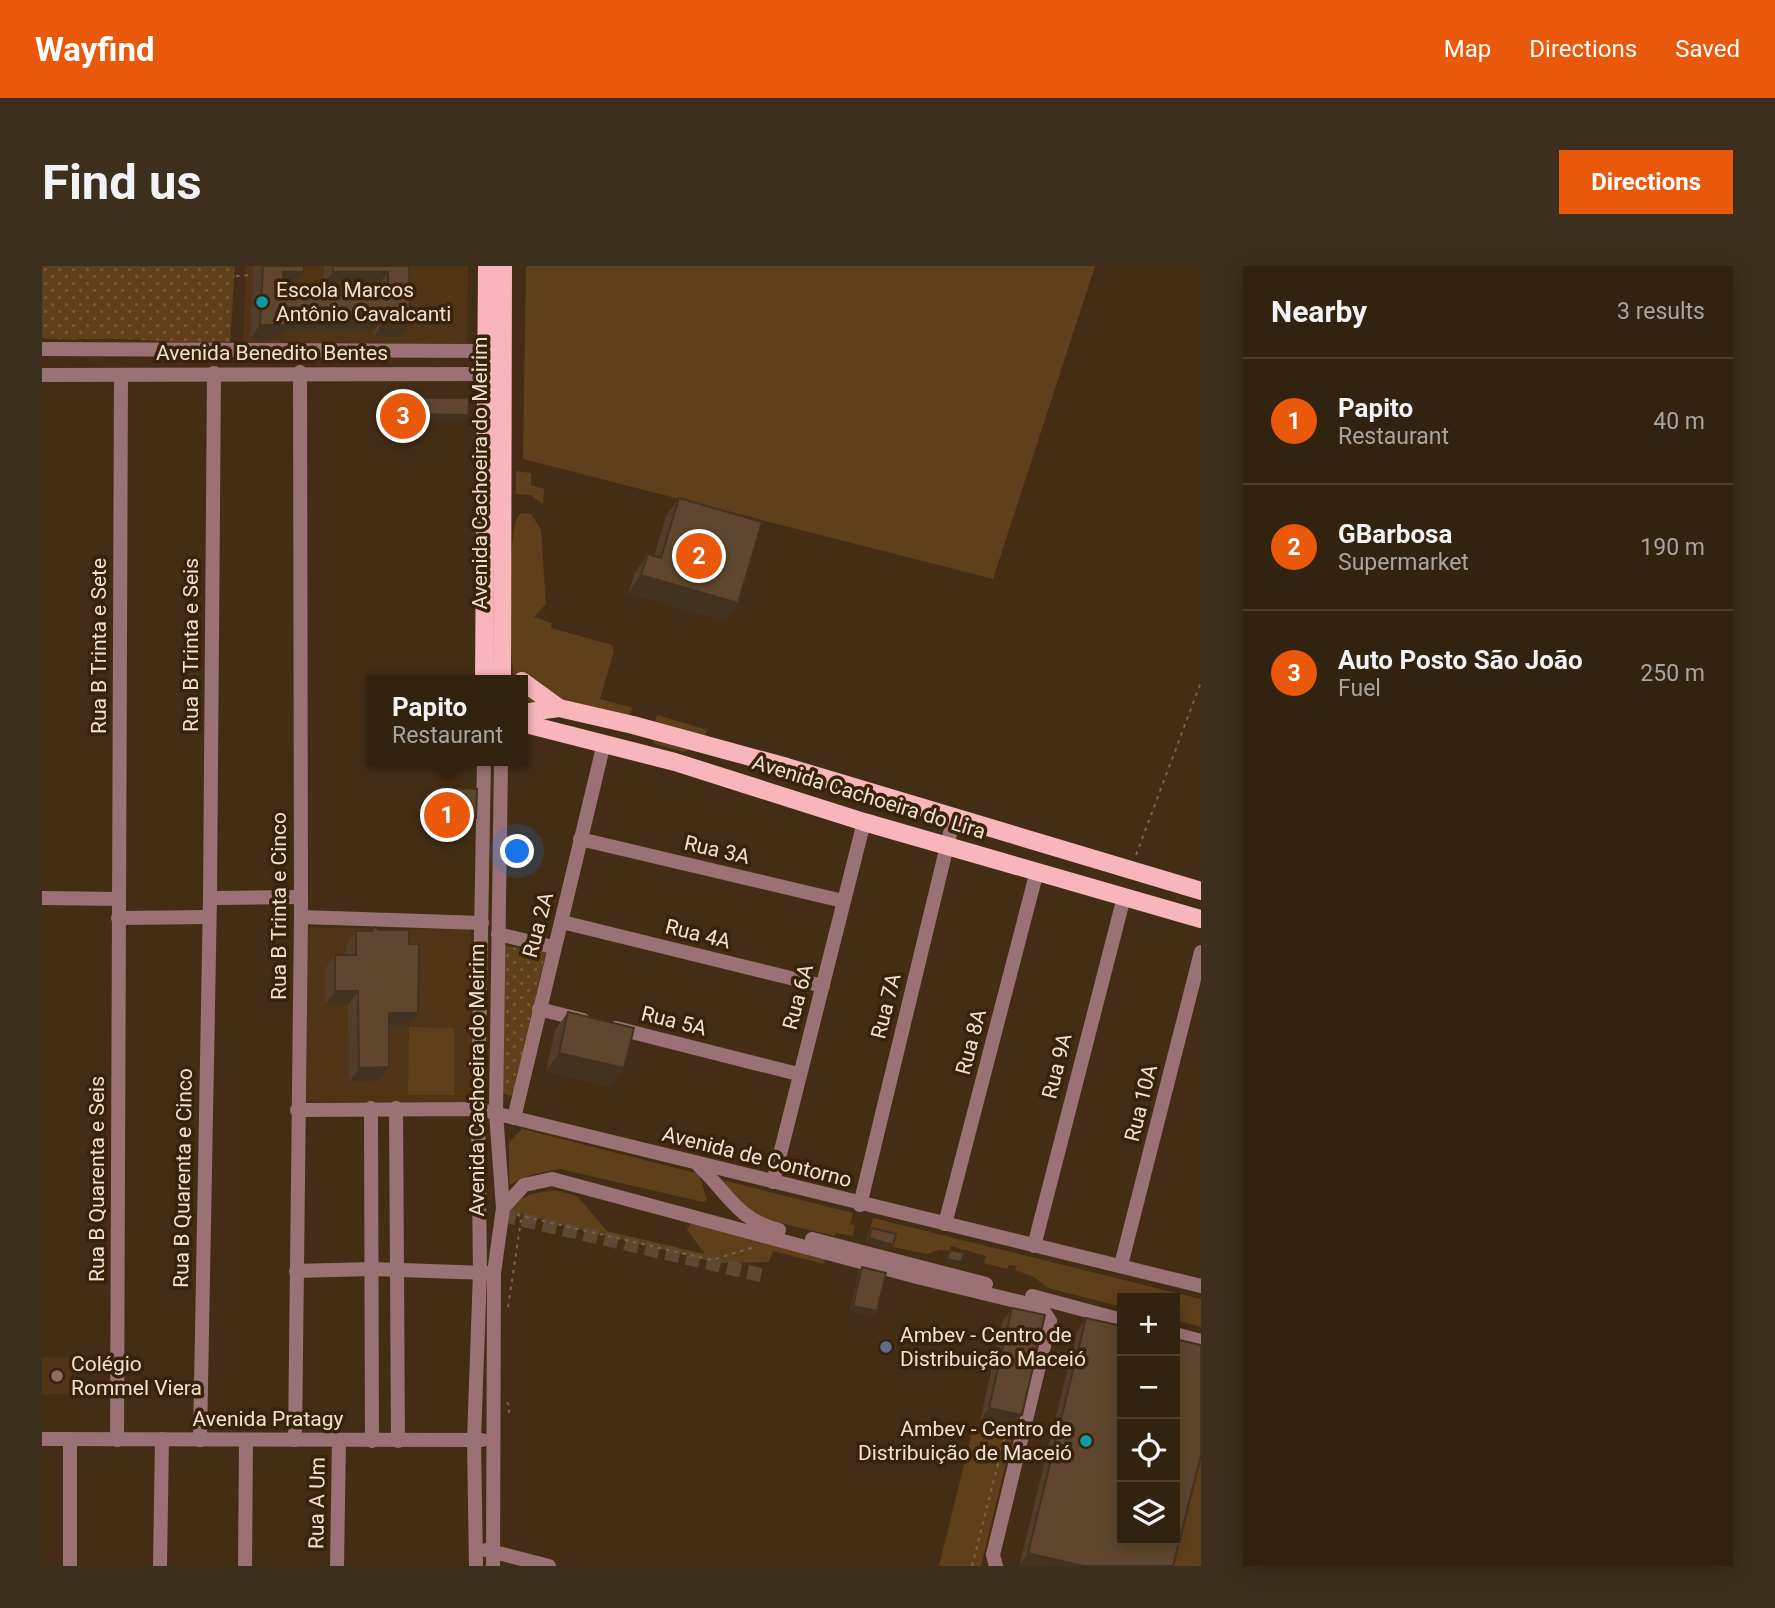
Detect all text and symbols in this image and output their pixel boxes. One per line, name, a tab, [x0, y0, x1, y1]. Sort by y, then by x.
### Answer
text: Wayfind	[35, 30, 155, 69]
text: Map	[1444, 35, 1491, 63]
text: Directions	[1529, 35, 1637, 63]
text: Saved	[1675, 35, 1740, 63]
button: Directions	[1559, 150, 1733, 214]
text: Find us	[42, 154, 202, 211]
place label: Escola Marcos Antônio Cavalcanti	[276, 278, 451, 326]
marker: Escola Marcos Antônio Cavalcanti	[254, 294, 270, 310]
text: Nearby	[1271, 294, 1367, 329]
text: 3 results	[1617, 298, 1705, 325]
street label: Avenida Cachoeira do Meirim	[468, 337, 492, 610]
street label: Avenida Benedito Bentes	[156, 341, 388, 365]
pin: 3	[380, 390, 426, 442]
text: Papito	[1338, 393, 1413, 423]
text: 1	[1287, 408, 1301, 435]
text: 40 m	[1653, 408, 1705, 435]
text: Restaurant	[1338, 423, 1449, 450]
text: GBarbosa	[1338, 519, 1452, 549]
pin: 2	[676, 530, 722, 582]
text: 2	[1287, 534, 1301, 561]
text: 190 m	[1640, 534, 1705, 561]
text: Supermarket	[1338, 549, 1469, 576]
street label: Rua B Trinta e Sete	[87, 558, 111, 734]
street label: Rua B Trinta e Seis	[179, 558, 203, 732]
text: Auto Posto São João	[1338, 645, 1583, 675]
text: 3	[1287, 660, 1301, 687]
text: 250 m	[1640, 660, 1705, 687]
popup	[367, 675, 528, 766]
text: Fuel	[1338, 675, 1381, 702]
text: Papito	[392, 692, 467, 722]
text: Restaurant	[392, 722, 503, 749]
street label: Avenida Cachoeira do Lira	[750, 750, 988, 844]
pin: 1	[424, 789, 470, 841]
street label: Rua B Trinta e Cinco	[267, 812, 291, 1000]
street label: Rua 3A	[682, 831, 752, 869]
your location	[500, 834, 534, 868]
street label: Rua 2A	[518, 889, 558, 960]
street label: Rua 4A	[663, 914, 734, 954]
street label: Avenida Cachoeira do Meirim	[465, 944, 489, 1217]
street label: Rua 6A	[778, 961, 818, 1032]
street label: Rua 7A	[866, 970, 906, 1041]
street label: Rua 5A	[639, 1001, 710, 1041]
street label: Rua 8A	[951, 1006, 991, 1077]
street label: Rua 9A	[1037, 1030, 1077, 1101]
street label: Rua 10A	[1120, 1062, 1162, 1144]
street label: Rua B Quarenta e Cinco	[169, 1068, 197, 1288]
street label: Rua B Quarenta e Seis	[85, 1076, 109, 1282]
street label: Avenida de Contorno	[660, 1122, 854, 1192]
map controls	[1117, 1293, 1180, 1545]
button: +	[1117, 1293, 1180, 1356]
place label: Ambev - Centro de Distribuição Maceió	[900, 1323, 1086, 1371]
marker: Ambev - Centro de Distribuição Maceió	[878, 1339, 894, 1355]
place label: Colégio Rommel Viera	[71, 1352, 202, 1400]
button: −	[1117, 1356, 1180, 1419]
marker: Colégio Rommel Viera	[49, 1368, 65, 1384]
street label: Avenida Pratagy	[193, 1407, 344, 1431]
place label: Ambev - Centro de Distribuição de Maceió	[858, 1417, 1072, 1465]
button: locate	[1117, 1419, 1180, 1482]
marker: Ambev - Centro de Distribuição de Maceió	[1078, 1433, 1094, 1449]
street label: Rua A Um	[304, 1457, 330, 1549]
button: layers	[1117, 1482, 1180, 1545]

